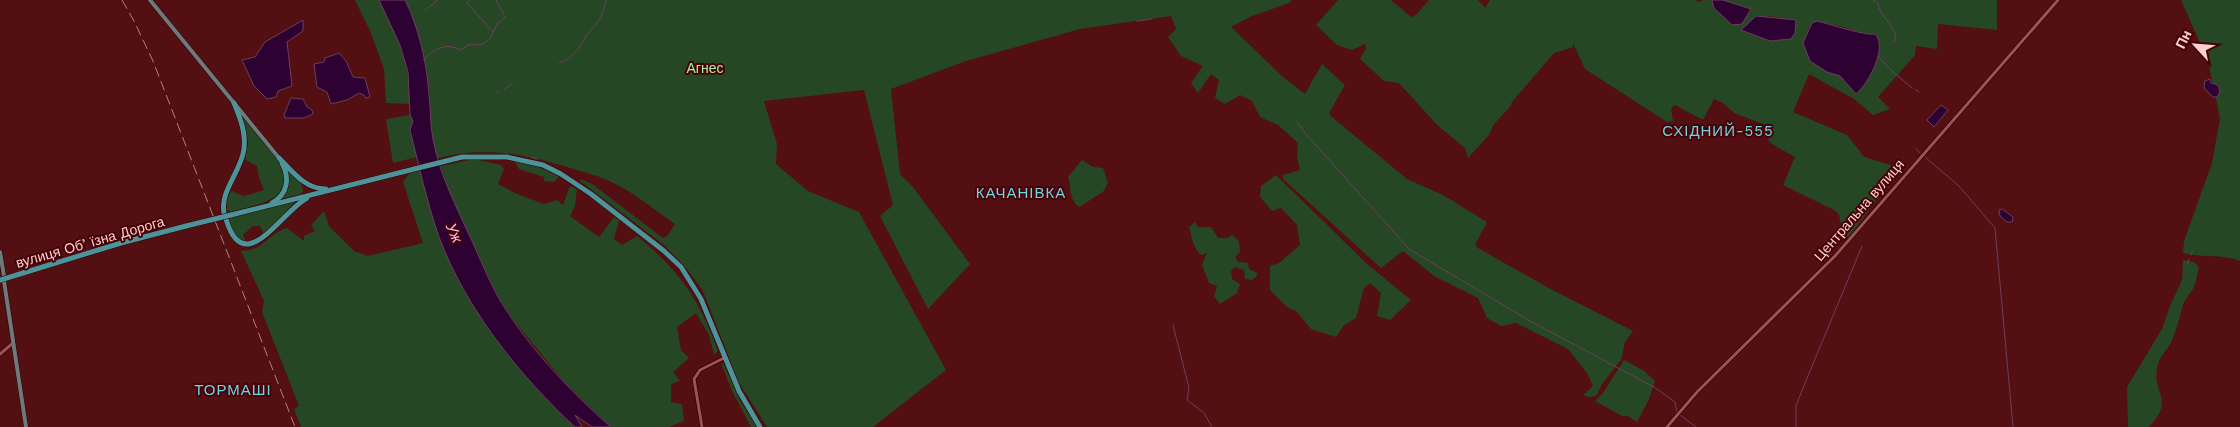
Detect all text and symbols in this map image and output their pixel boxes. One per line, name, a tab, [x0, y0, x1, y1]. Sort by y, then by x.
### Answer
north arrow	[2170, 20, 2220, 70]
text: Пн	[2172, 27, 2195, 51]
park label: Агнес	[687, 60, 723, 76]
district label: СХІДНИЙ-555	[1662, 122, 1774, 140]
street label: Центральна вулиця	[1811, 156, 1907, 264]
district label: КАЧАНІВКА	[976, 184, 1066, 202]
street label: вулиця Обʼїзна Дорога	[14, 213, 166, 271]
water label: Уж	[441, 219, 467, 246]
district label: ТОРМАШІ	[194, 381, 272, 399]

